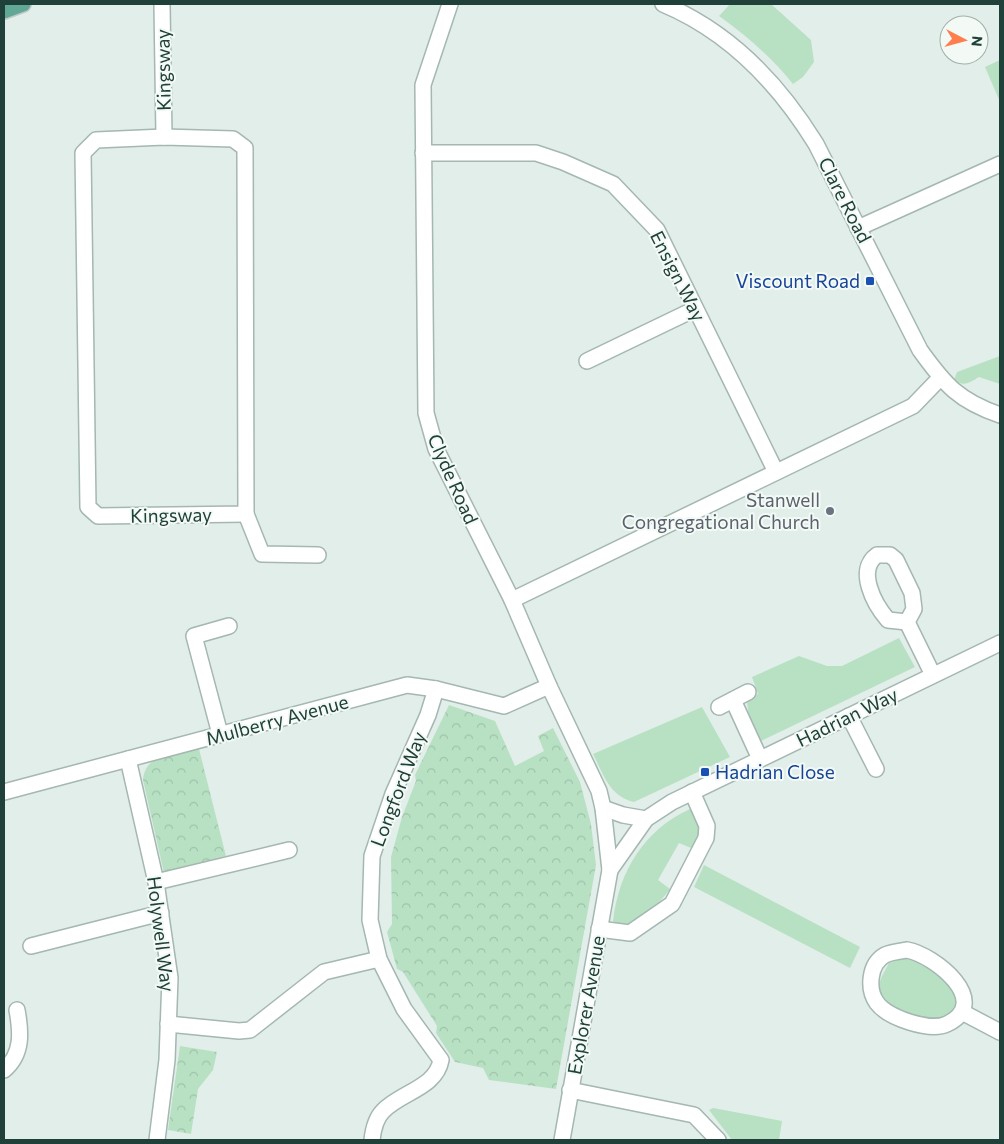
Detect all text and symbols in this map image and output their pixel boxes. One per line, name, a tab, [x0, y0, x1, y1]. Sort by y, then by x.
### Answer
north arrow	[939, 15, 989, 65]
street label: Kingsway	[150, 29, 175, 111]
text: N	[968, 35, 986, 48]
street label: Clare Road	[814, 153, 877, 246]
street label: Ensign Way	[646, 227, 711, 325]
place label: Viscount Road	[735, 269, 860, 292]
marker: Viscount Road	[864, 275, 876, 287]
street label: Clyde Road	[423, 430, 484, 528]
place label: Stanwell Congregational Church	[622, 488, 820, 533]
street label: Kingsway	[130, 502, 212, 527]
marker: Stanwell Congregational Church	[824, 505, 836, 517]
street label: Hadrian Way	[792, 682, 901, 751]
street label: Mulberry Avenue	[203, 689, 351, 750]
street label: Longford Way	[365, 728, 430, 850]
place label: Hadrian Close	[715, 760, 835, 783]
marker: Hadrian Close	[699, 766, 711, 778]
street label: Holywell Way	[143, 875, 180, 993]
street label: Explorer Avenue	[562, 934, 609, 1076]

